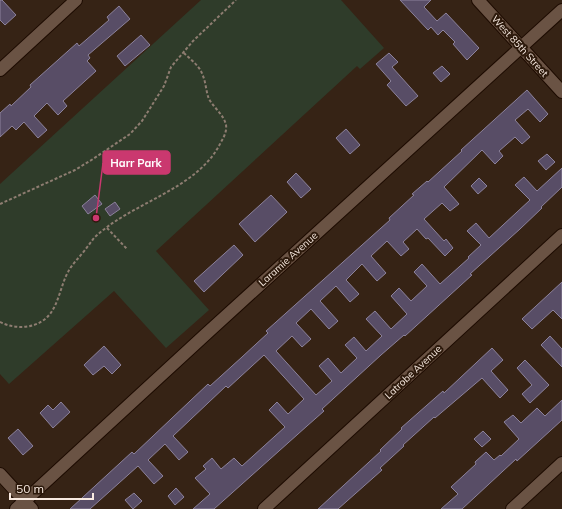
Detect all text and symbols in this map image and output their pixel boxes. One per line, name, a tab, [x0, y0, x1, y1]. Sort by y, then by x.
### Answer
street label: West 85th Street	[489, 12, 551, 80]
callout: Harr Park	[103, 151, 170, 174]
text: Harr Park	[110, 156, 163, 170]
street label: Laramie Avenue	[256, 229, 320, 289]
street label: Latrobe Avenue	[382, 342, 444, 402]
scale bar	[10, 475, 93, 501]
text: 50 m	[16, 481, 44, 496]

